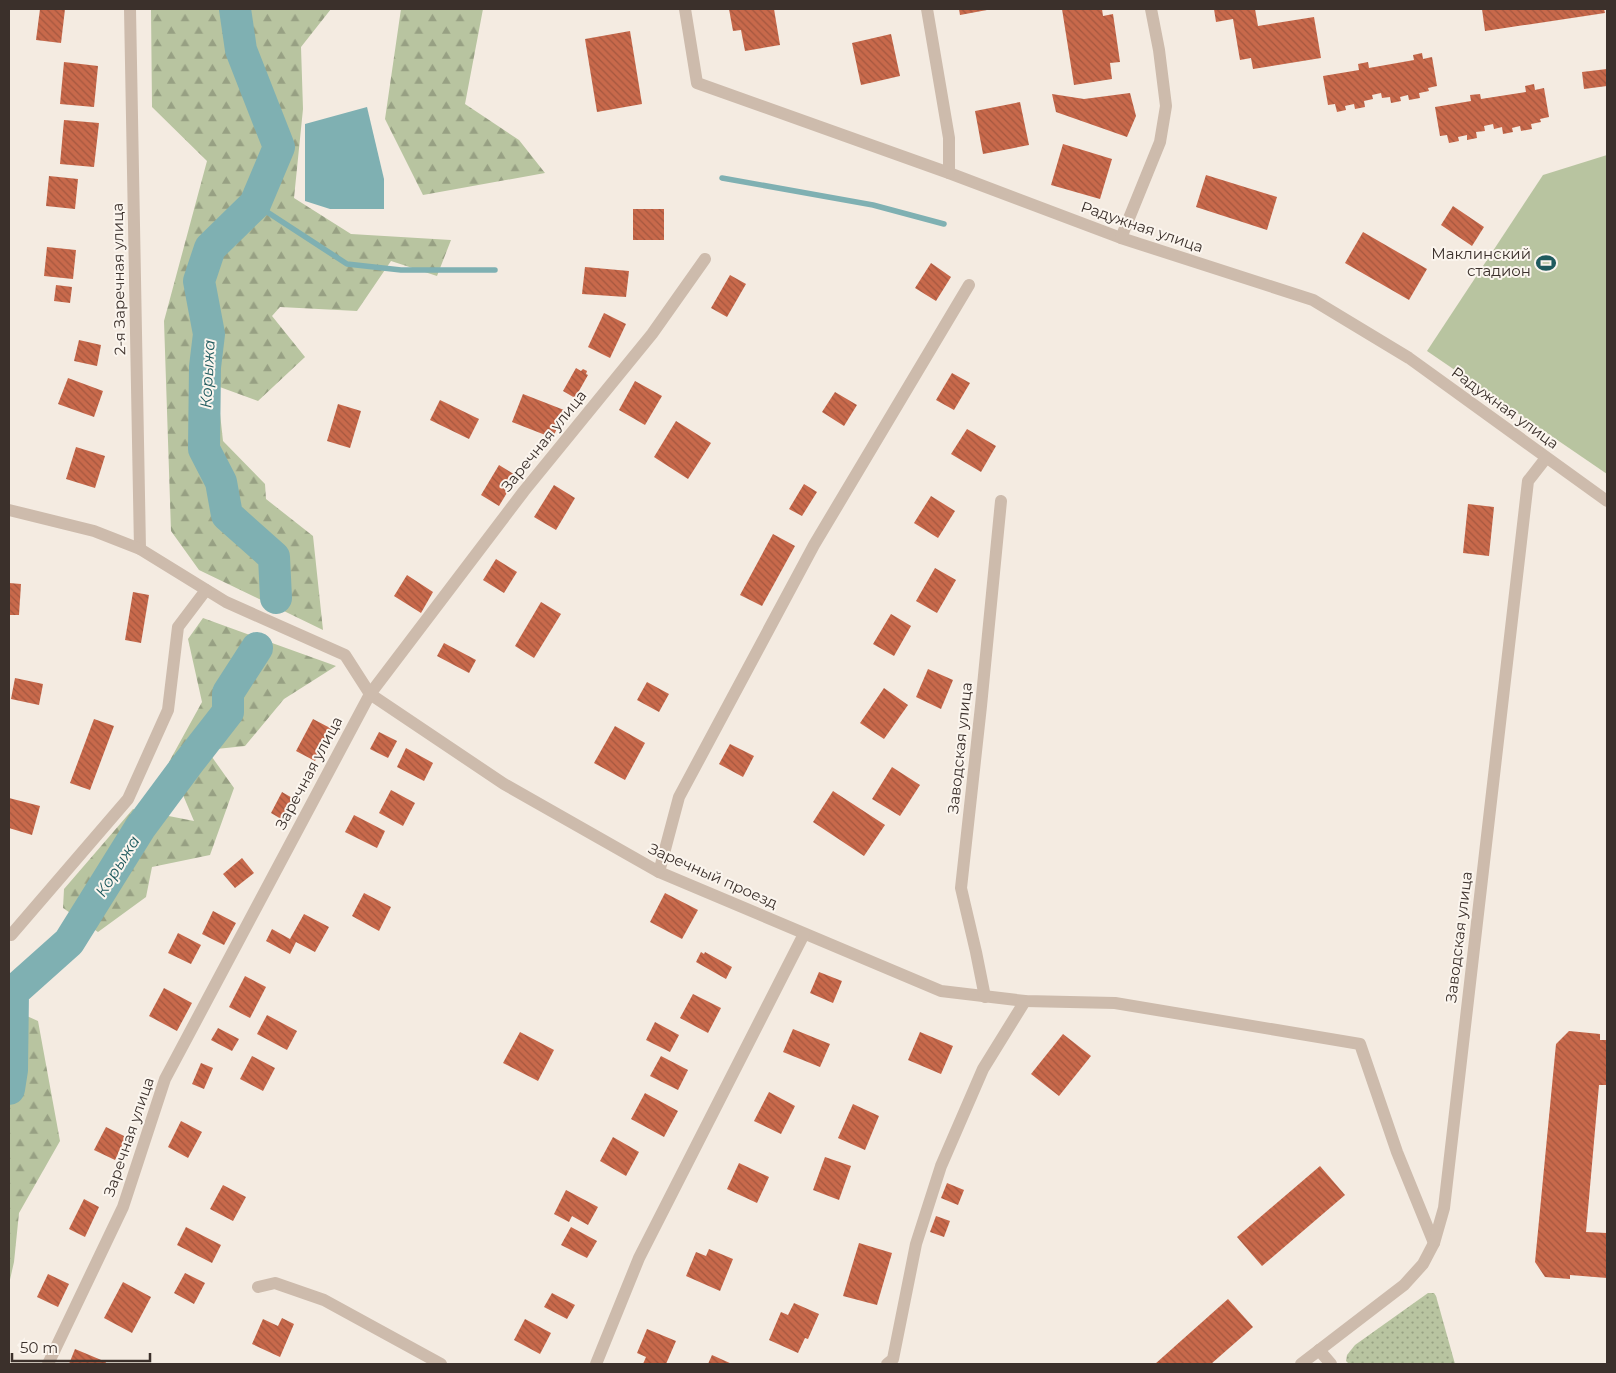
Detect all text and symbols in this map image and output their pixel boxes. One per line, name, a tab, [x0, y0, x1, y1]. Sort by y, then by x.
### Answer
street label: Радужная улица	[1079, 197, 1206, 256]
street label: 2-я Заречная улица	[108, 203, 129, 355]
place label: Маклинский стадион	[1431, 244, 1531, 280]
sports icon: Маклинский стадион	[1535, 252, 1557, 274]
water label: Корыжа	[196, 339, 219, 409]
street label: Радужная улица	[1448, 362, 1563, 453]
street label: Заречная улица	[497, 386, 590, 495]
street label: Заводская улица	[943, 681, 976, 815]
street label: Заречная улица	[271, 713, 346, 833]
water label: Корыжа	[91, 832, 144, 900]
street label: Заречный проезд	[646, 838, 781, 913]
street label: Заводская улица	[1441, 870, 1476, 1004]
street label: Заречная улица	[99, 1074, 158, 1199]
scale bar	[12, 1330, 150, 1362]
text: 50 m	[20, 1338, 58, 1357]

